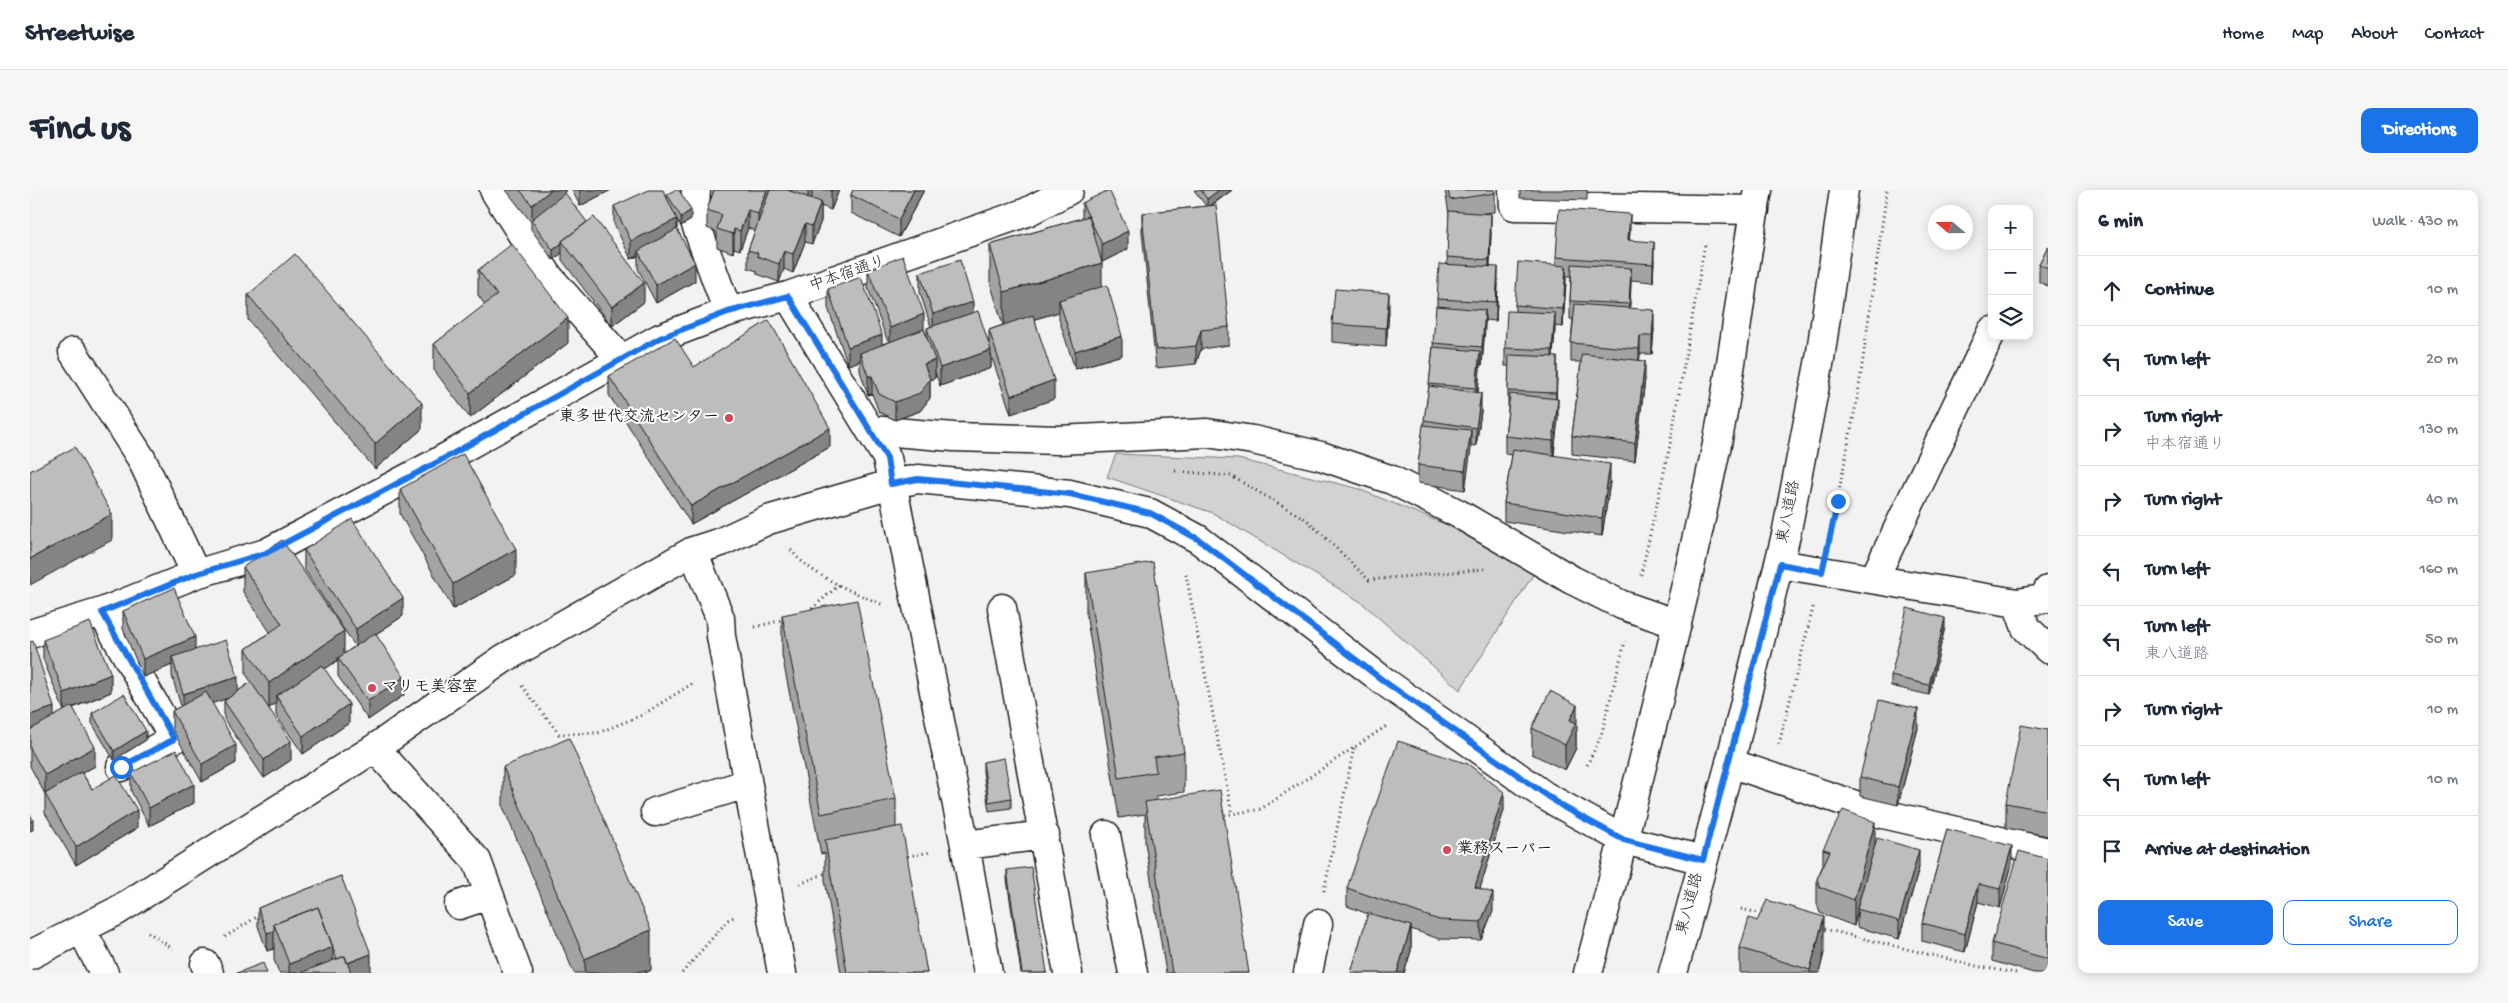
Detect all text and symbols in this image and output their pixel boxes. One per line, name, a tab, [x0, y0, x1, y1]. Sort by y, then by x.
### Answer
text: Streetwise	[25, 20, 134, 49]
text: Home	[2222, 24, 2264, 45]
text: Map	[2292, 24, 2323, 45]
text: About	[2351, 24, 2397, 45]
text: Contact	[2425, 24, 2483, 45]
button: Directions	[2361, 108, 2478, 153]
text: Find us	[30, 110, 130, 151]
north arrow	[1928, 205, 1973, 250]
map controls	[1988, 205, 2033, 340]
button: +	[1988, 205, 2033, 250]
text: 6 min	[2098, 210, 2143, 235]
text: Walk · 430 m	[2372, 213, 2458, 232]
button: −	[1988, 250, 2033, 295]
street label: 中本宿通り	[807, 252, 889, 297]
icon: ahead	[2098, 277, 2126, 305]
text: Continue	[2145, 279, 2214, 302]
text: 10 m	[2427, 281, 2458, 300]
button: layers	[1988, 295, 2033, 340]
icon: left	[2098, 347, 2126, 375]
text: Turn left	[2145, 349, 2209, 372]
text: 20 m	[2426, 351, 2458, 370]
text: Turn right	[2145, 406, 2221, 429]
place label: 東多世代交流センター	[559, 407, 719, 428]
marker: 東多世代交流センター	[723, 412, 735, 424]
icon: right	[2098, 417, 2126, 445]
text: 130 m	[2419, 421, 2458, 440]
text: 中本宿通り	[2145, 436, 2225, 455]
street label: 東八道路	[1773, 478, 1805, 545]
icon: right	[2098, 487, 2126, 515]
text: Turn right	[2145, 489, 2221, 512]
route end	[1827, 490, 1850, 513]
text: 40 m	[2426, 491, 2458, 510]
icon: left	[2098, 557, 2126, 585]
text: Turn left	[2145, 559, 2209, 582]
text: 160 m	[2419, 561, 2458, 580]
text: Turn left	[2145, 616, 2209, 639]
icon: left	[2098, 627, 2126, 655]
text: 50 m	[2425, 631, 2458, 650]
text: 東八道路	[2145, 646, 2209, 665]
place label: マリモ美容室	[382, 677, 478, 698]
marker: マリモ美容室	[366, 682, 378, 694]
icon: right	[2098, 697, 2126, 725]
text: Turn right	[2145, 699, 2221, 722]
text: 10 m	[2427, 701, 2458, 720]
route start	[110, 756, 133, 779]
icon: left	[2098, 767, 2126, 795]
text: Turn left	[2145, 769, 2209, 792]
text: 10 m	[2427, 771, 2458, 790]
icon: arrive	[2098, 837, 2126, 865]
place label: 業務スーパー	[1457, 839, 1552, 860]
text: Arrive at destination	[2145, 839, 2309, 862]
marker: 業務スーパー	[1441, 844, 1453, 856]
street label: 東八道路	[1672, 870, 1708, 937]
button: Save	[2098, 900, 2273, 945]
button: Share	[2283, 900, 2458, 945]

